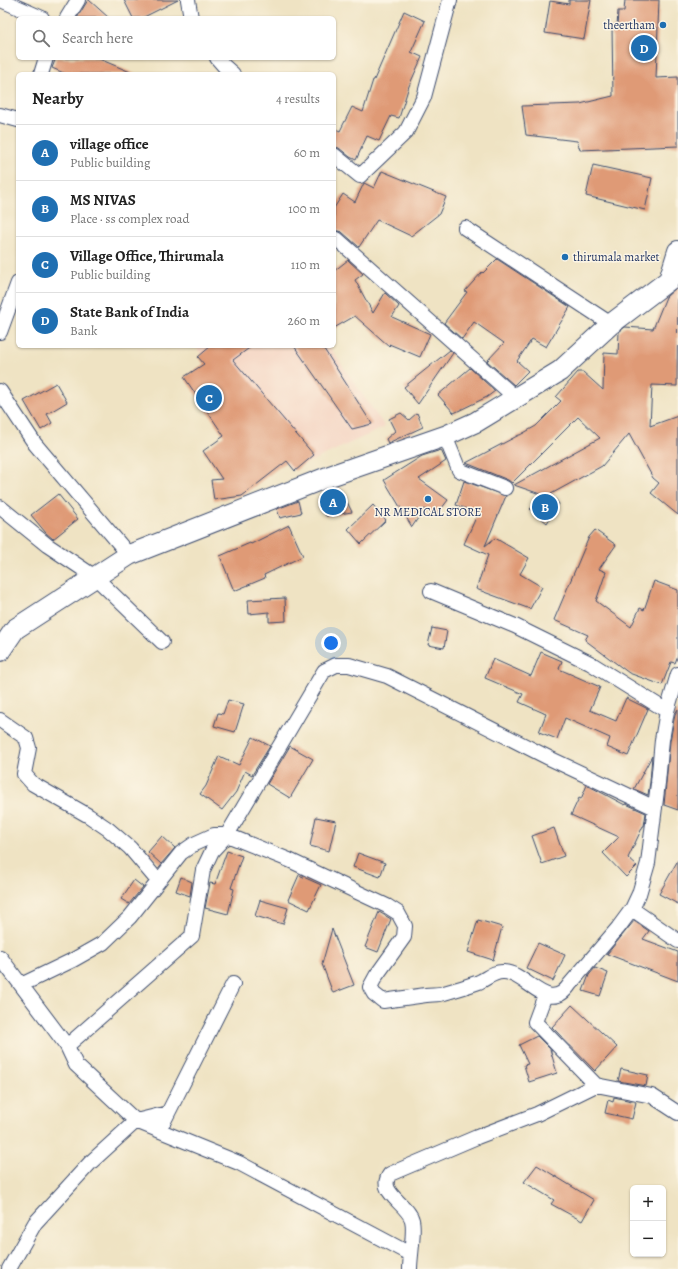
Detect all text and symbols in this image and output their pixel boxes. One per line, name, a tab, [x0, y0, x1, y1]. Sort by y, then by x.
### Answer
search box	[16, 16, 336, 60]
place label: theertham	[603, 17, 655, 33]
marker: theertham	[658, 20, 668, 30]
icon: search	[30, 27, 52, 49]
text: Search here	[62, 28, 133, 48]
pin: D	[631, 33, 657, 63]
text: Nearby	[32, 87, 83, 110]
text: 4 results	[276, 90, 320, 107]
text: village office	[70, 134, 149, 154]
text: A	[41, 144, 49, 161]
text: 60 m	[294, 144, 320, 161]
text: Public building	[70, 154, 150, 171]
text: MS NIVAS	[70, 190, 136, 210]
text: B	[41, 200, 49, 217]
text: 100 m	[288, 200, 320, 217]
text: Place · ss complex road	[70, 210, 190, 227]
text: Village Office, Thirumala	[70, 246, 224, 266]
place label: thirumala market	[573, 249, 660, 265]
marker: thirumala market	[560, 252, 570, 262]
text: C	[41, 256, 49, 273]
text: 110 m	[291, 256, 320, 273]
text: Public building	[70, 266, 150, 283]
text: State Bank of India	[70, 302, 189, 322]
text: D	[40, 312, 50, 329]
text: 260 m	[287, 312, 320, 329]
text: Bank	[70, 322, 97, 339]
pin: C	[196, 383, 222, 413]
pin: A	[320, 487, 346, 517]
pin: B	[532, 492, 558, 522]
marker: NR MEDICAL STORE	[423, 494, 433, 504]
place label: NR MEDICAL STORE	[375, 504, 481, 520]
your location	[321, 633, 341, 653]
map controls	[630, 1185, 666, 1257]
button: +	[630, 1185, 666, 1221]
button: −	[630, 1221, 666, 1257]

